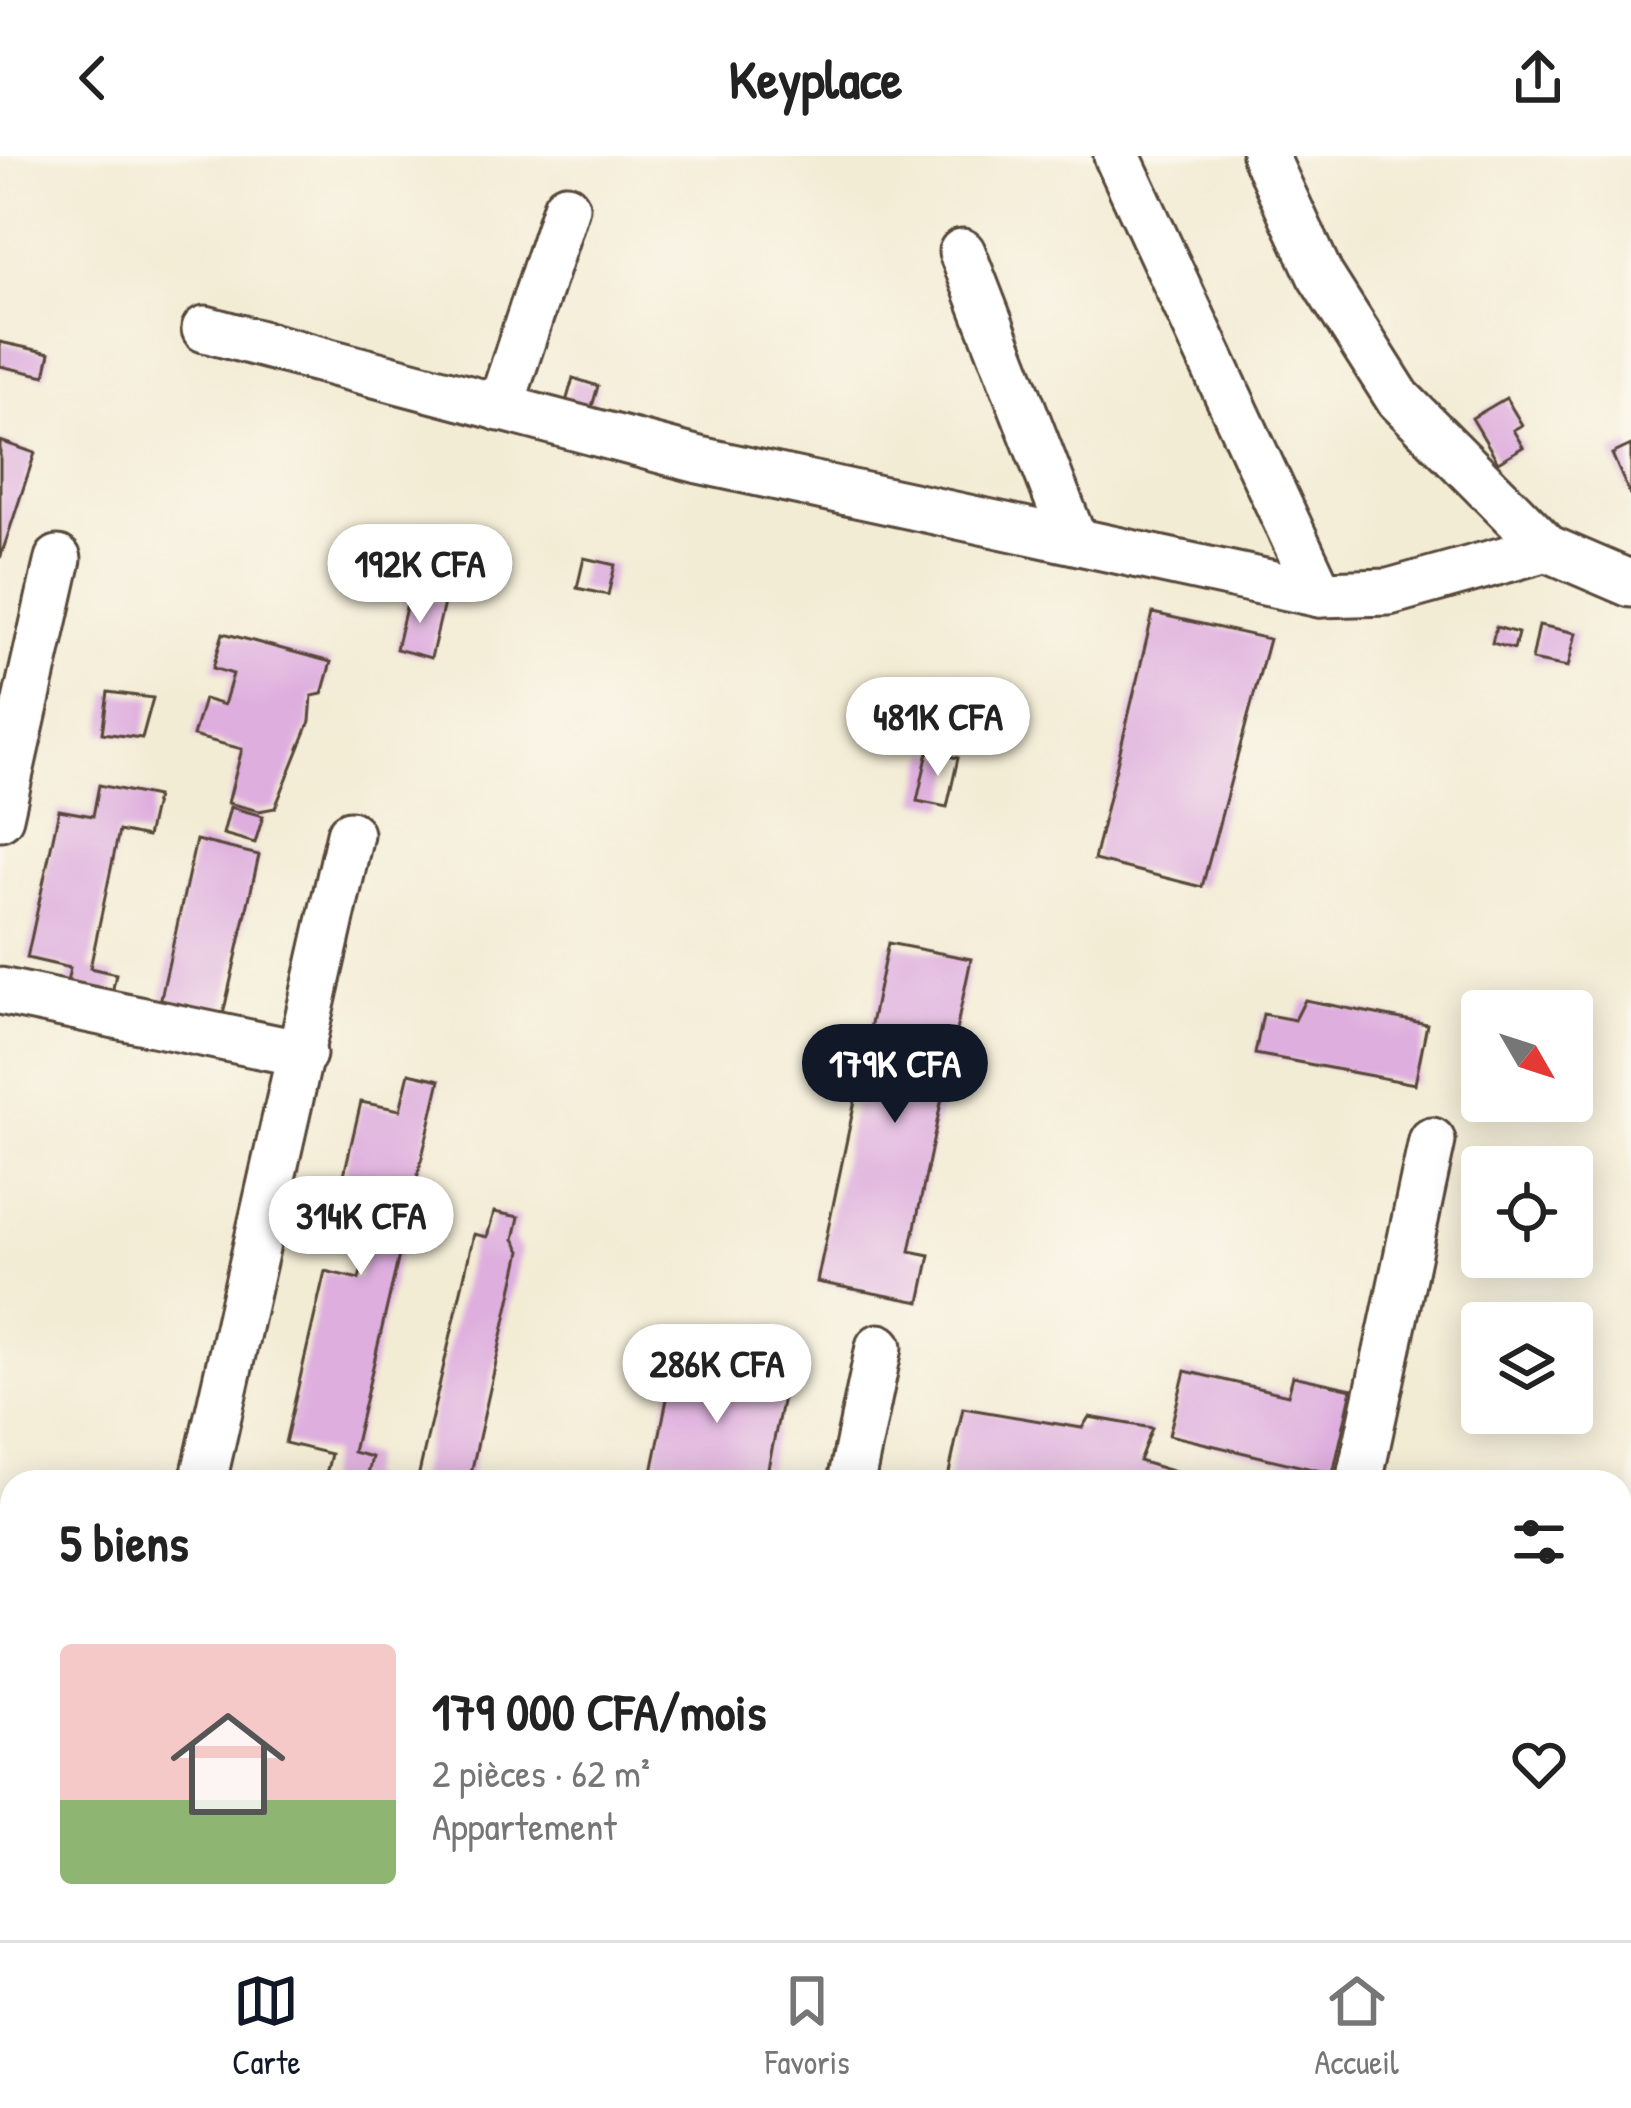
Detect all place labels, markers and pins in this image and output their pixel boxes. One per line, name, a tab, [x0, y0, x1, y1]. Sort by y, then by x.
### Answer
pin: 192K CFA	[296, 524, 544, 626]
pin: 481K CFA	[814, 677, 1062, 779]
pin: 179K CFA	[771, 1024, 1019, 1126]
pin: 314K CFA	[237, 1176, 485, 1278]
pin: 286K CFA	[593, 1324, 841, 1426]

